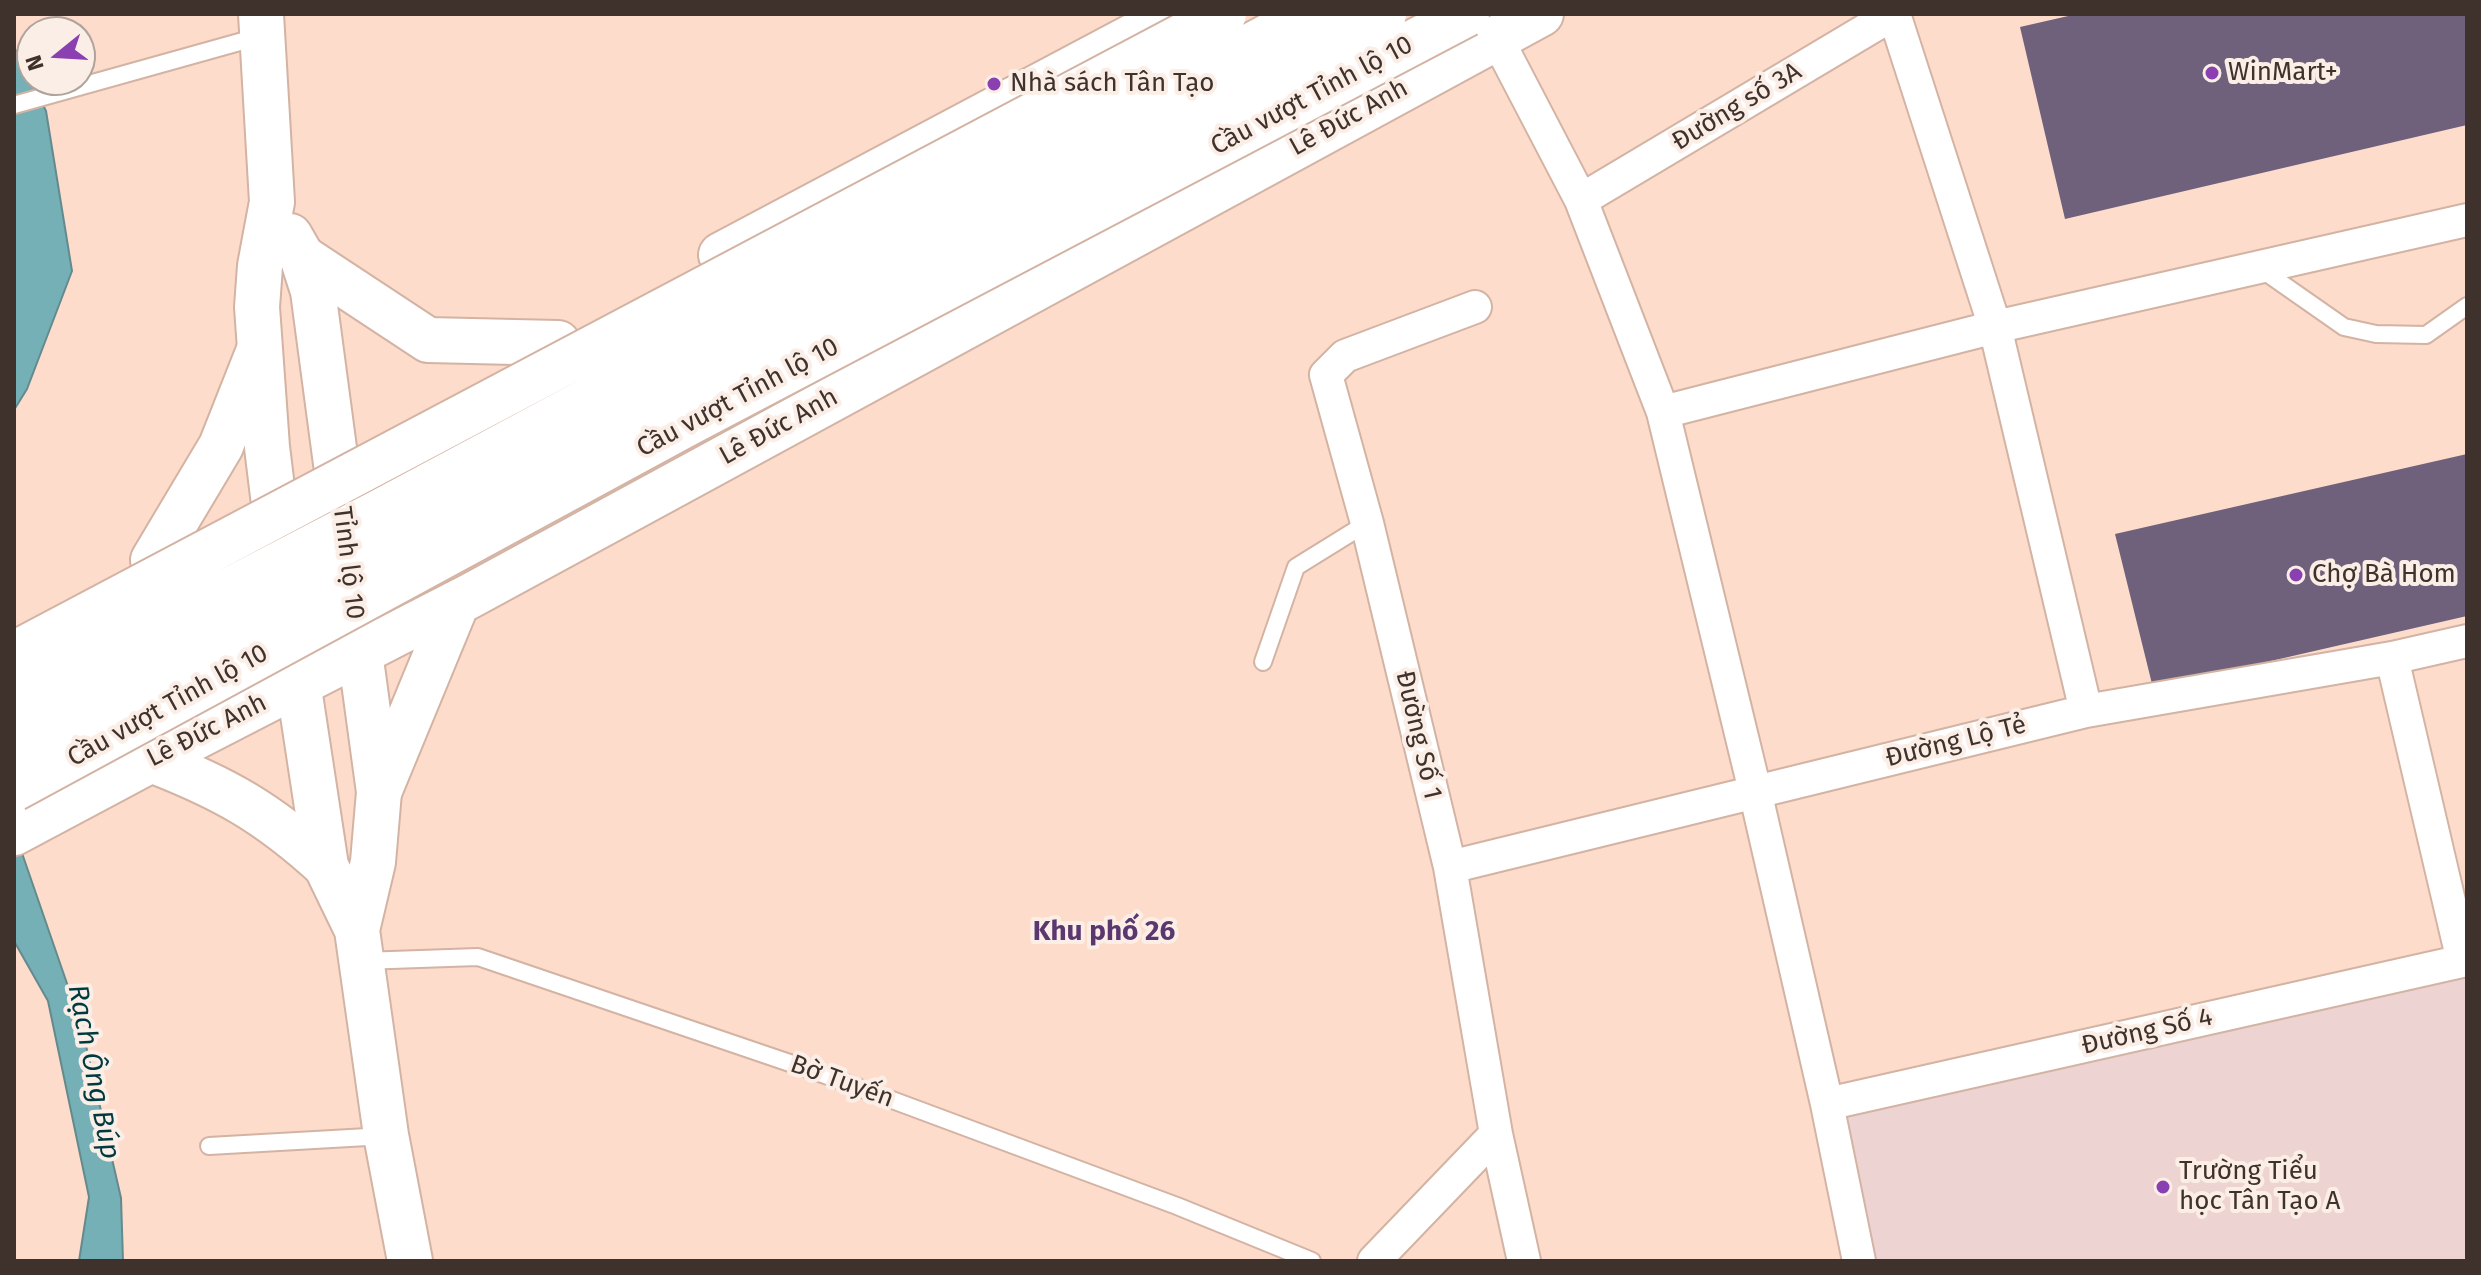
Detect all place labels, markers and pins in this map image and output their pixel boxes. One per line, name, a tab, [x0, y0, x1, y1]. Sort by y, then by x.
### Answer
place label: WinMart+	[2228, 57, 2338, 89]
marker: WinMart+	[2203, 64, 2221, 82]
place label: Nhà sách Tân Tạo	[1010, 68, 1214, 100]
marker: Nhà sách Tân Tạo	[985, 75, 1003, 93]
place label: Chợ Bà Hom	[2312, 559, 2456, 591]
marker: Chợ Bà Hom	[2287, 566, 2305, 584]
place label: Trường Tiểu học Tân Tạo A	[2179, 1156, 2340, 1218]
marker: Trường Tiểu học Tân Tạo A	[2154, 1178, 2172, 1196]

